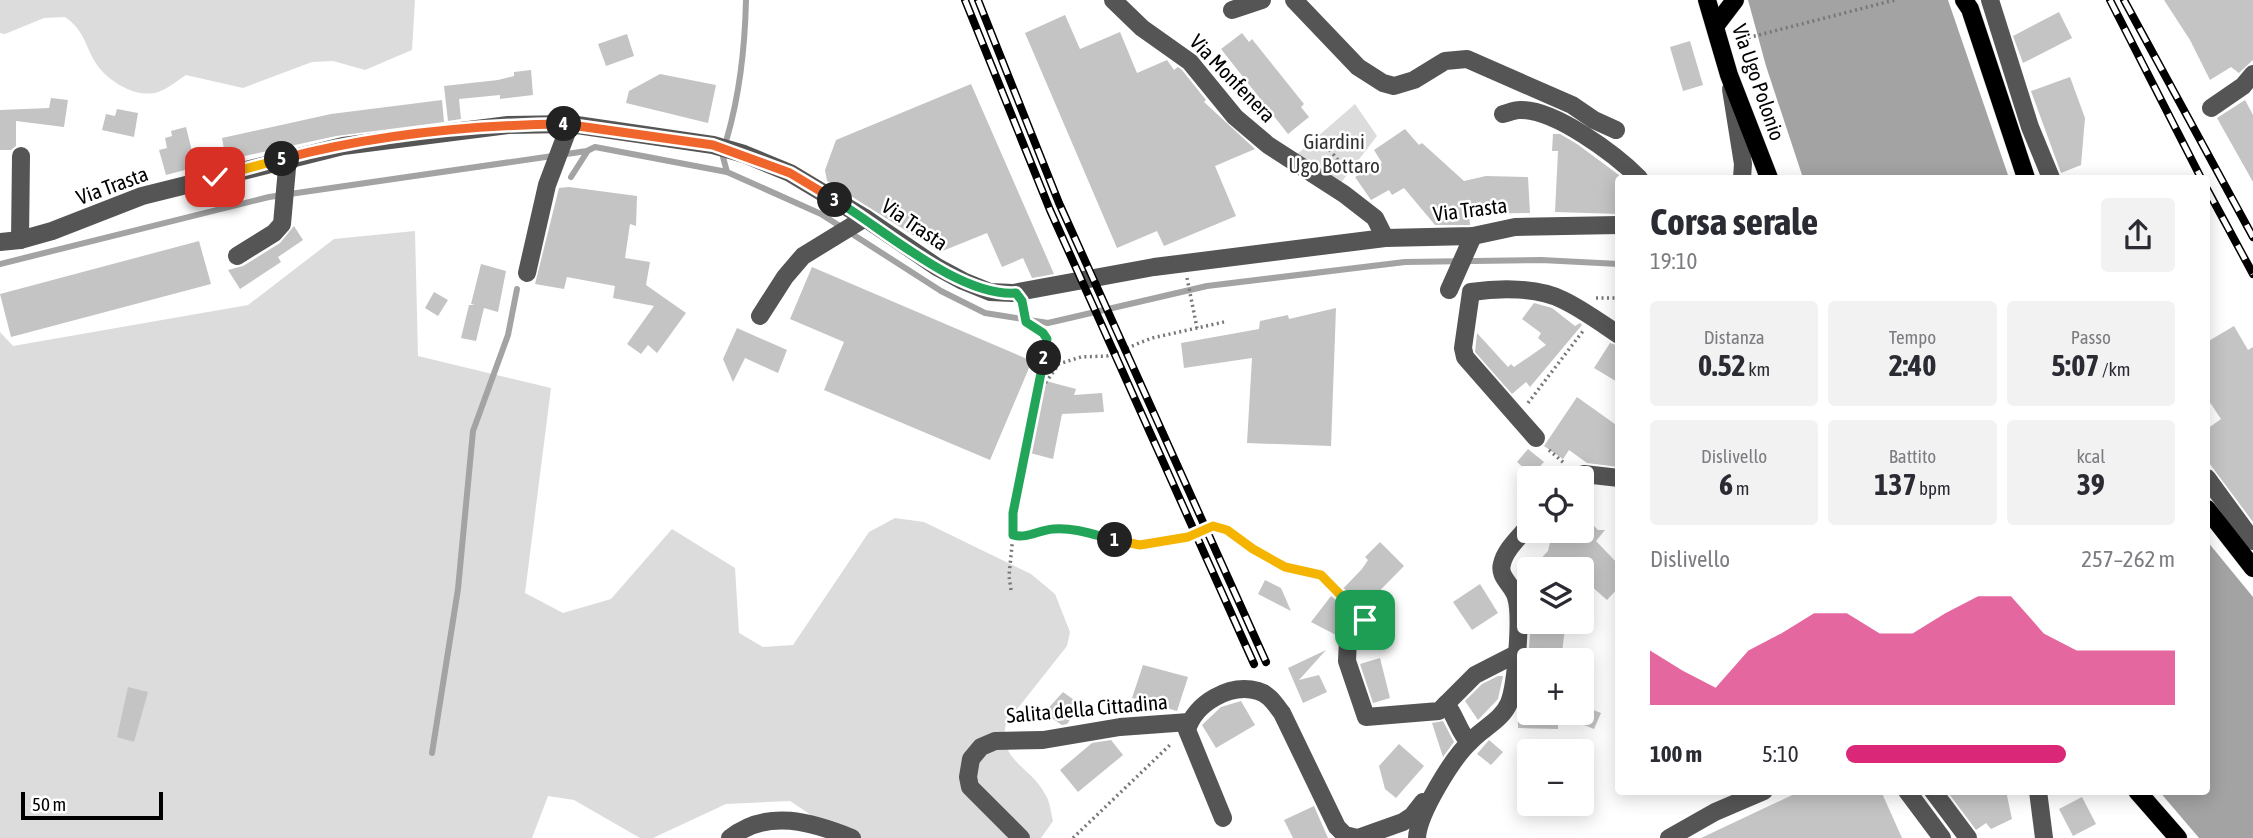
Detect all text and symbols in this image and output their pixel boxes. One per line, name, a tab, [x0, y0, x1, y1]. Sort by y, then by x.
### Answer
street label: Via Ugo Polonio	[1728, 21, 1790, 143]
street label: Via Monfenera	[1185, 29, 1281, 127]
pin: 4	[546, 106, 582, 142]
text: 4	[559, 112, 568, 134]
park label: Giardini Ugo Bottaro	[1288, 129, 1380, 177]
pin: 5	[264, 142, 300, 176]
pin	[185, 147, 245, 207]
text: 5	[277, 147, 286, 169]
icon: check	[196, 158, 234, 196]
street label: Via Trasta	[73, 161, 151, 209]
pin: 3	[818, 182, 852, 218]
text: 3	[830, 188, 839, 210]
street label: Via Trasta	[877, 193, 953, 255]
street label: Via Trasta	[1432, 193, 1508, 225]
button: share	[2101, 198, 2175, 272]
text: Corsa serale	[1650, 200, 1818, 243]
text: 19:10	[1650, 248, 1697, 274]
text: Distanza	[1704, 326, 1765, 348]
text: Tempo	[1889, 326, 1936, 348]
text: Passo	[2071, 326, 2111, 348]
pin: 2	[1026, 340, 1062, 376]
text: 2	[1039, 346, 1048, 368]
text: 0.52	[1698, 348, 1746, 382]
text: 2:40	[1889, 348, 1936, 382]
text: 5:07	[2051, 348, 2099, 382]
text: km	[1746, 358, 1770, 380]
text: /km	[2099, 358, 2130, 380]
text: Dislivello	[1701, 445, 1767, 467]
text: Battito	[1889, 445, 1936, 467]
text: kcal	[2076, 445, 2105, 467]
map controls	[1517, 466, 1594, 816]
button: locate	[1517, 466, 1594, 543]
text: 6	[1719, 467, 1733, 501]
text: 137	[1874, 467, 1917, 501]
text: 39	[2077, 467, 2105, 501]
text: m	[1733, 477, 1749, 499]
text: bpm	[1917, 477, 1951, 499]
pin: 1	[1098, 522, 1132, 558]
text: 1	[1110, 528, 1119, 550]
text: Dislivello	[1650, 546, 1730, 572]
text: 257–262 m	[2081, 546, 2175, 572]
button: layers	[1517, 557, 1594, 634]
pin	[1335, 590, 1395, 650]
icon: arrive	[1346, 601, 1384, 639]
button: +	[1517, 648, 1594, 725]
street label: Salita della Cittadina	[1005, 689, 1169, 727]
button: −	[1517, 739, 1594, 816]
text: 100 m	[1650, 741, 1702, 767]
text: 5:10	[1762, 741, 1799, 767]
scale bar	[21, 789, 163, 821]
text: 50 m	[32, 793, 66, 815]

